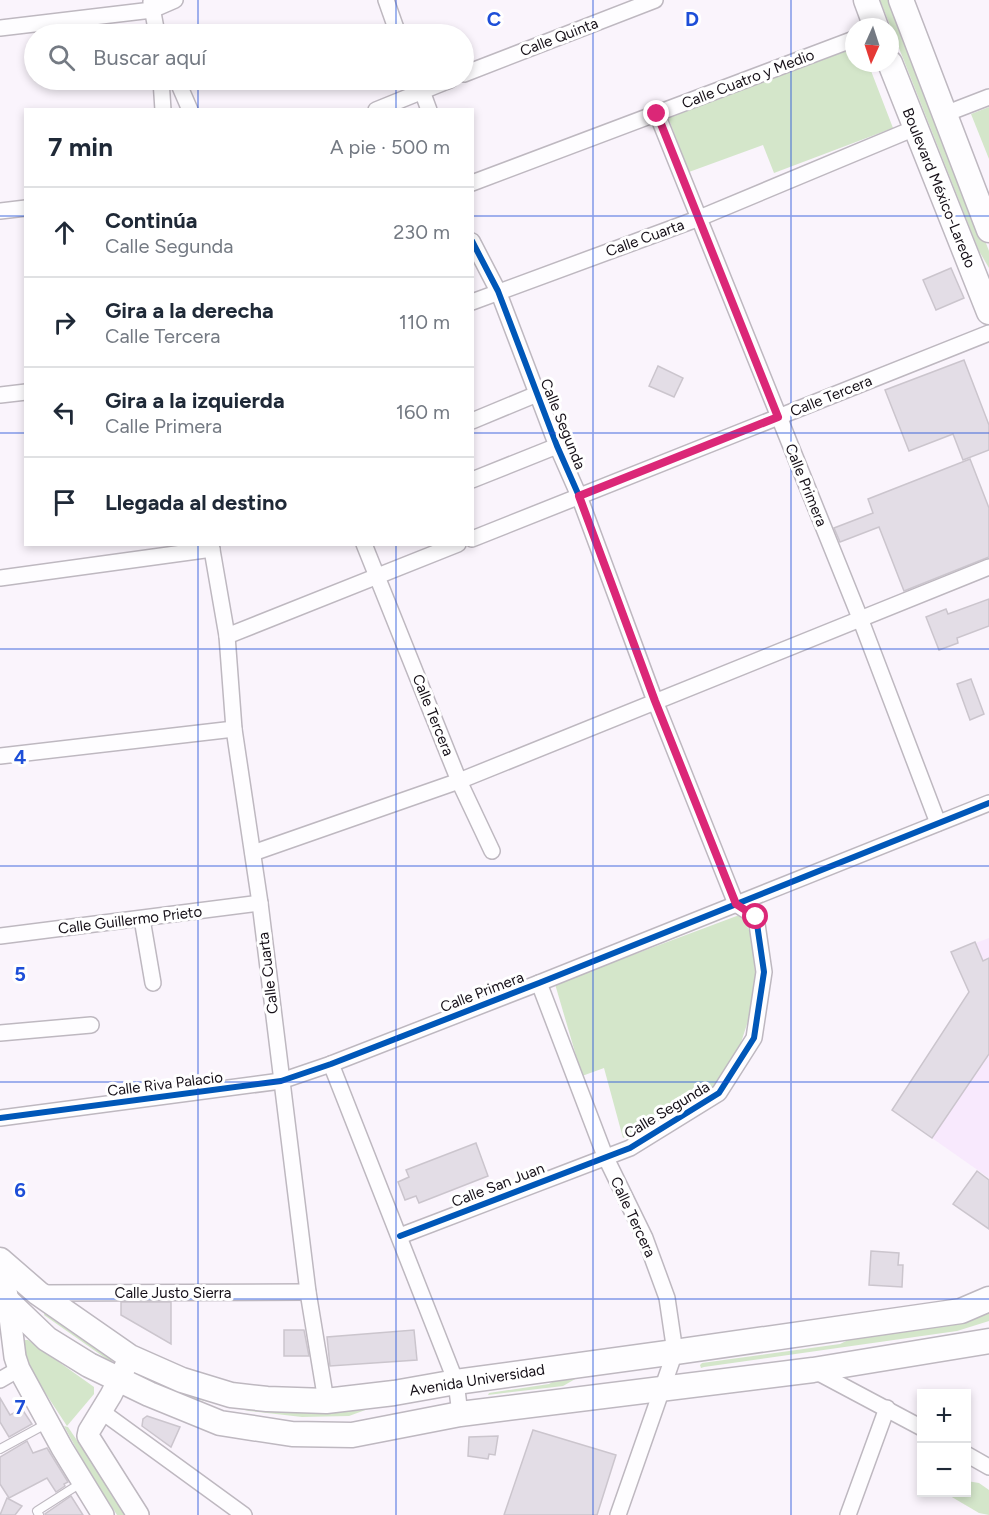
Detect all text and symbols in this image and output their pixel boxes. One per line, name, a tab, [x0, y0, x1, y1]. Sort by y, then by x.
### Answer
text: C	[487, 7, 501, 31]
text: D	[685, 7, 699, 31]
street label: Calle Quinta	[517, 14, 601, 60]
north arrow	[845, 18, 899, 72]
search box	[24, 24, 474, 90]
icon: search	[45, 41, 78, 74]
text: Buscar aquí	[93, 44, 206, 71]
street label: Calle Cuatro y Medio	[679, 45, 817, 113]
route end	[643, 100, 669, 126]
street label: Boulevard México-Laredo	[899, 105, 979, 271]
text: 7 min	[48, 131, 113, 163]
text: A pie · 500 m	[330, 135, 450, 159]
text: Continúa	[105, 207, 198, 234]
street label: Calle Cuarta	[603, 215, 687, 261]
icon: ahead	[48, 216, 81, 249]
text: 230 m	[393, 220, 450, 244]
text: Calle Segunda	[105, 234, 233, 258]
text: Gira a la derecha	[105, 297, 274, 324]
icon: right	[48, 306, 81, 339]
text: 110 m	[399, 310, 450, 334]
text: Calle Tercera	[105, 324, 220, 348]
street label: Calle Tercera	[787, 371, 875, 421]
street label: Calle Segunda	[537, 376, 589, 472]
text: Gira a la izquierda	[105, 387, 285, 414]
icon: left	[48, 396, 81, 429]
text: 160 m	[396, 400, 450, 424]
text: Calle Primera	[105, 414, 222, 438]
street label: Calle Primera	[781, 441, 831, 529]
icon: arrive	[48, 486, 81, 519]
text: Llegada al destino	[105, 489, 287, 516]
street label: Calle Tercera	[408, 671, 458, 759]
text: 4	[14, 745, 27, 769]
street label: Calle Guillermo Prieto	[57, 902, 203, 938]
route start	[742, 903, 768, 929]
street label: Calle Cuarta	[254, 931, 282, 1015]
text: 5	[14, 962, 26, 986]
street label: Calle Primera	[438, 968, 526, 1016]
street label: Calle Riva Palacio	[106, 1068, 224, 1100]
street label: Calle Segunda	[621, 1077, 713, 1143]
street label: Calle San Juan	[449, 1159, 547, 1211]
street label: Calle Tercera	[607, 1174, 659, 1260]
text: 6	[14, 1178, 26, 1202]
street label: Calle Justo Sierra	[115, 1284, 231, 1302]
street label: Avenida Universidad	[408, 1360, 546, 1400]
map controls	[917, 1389, 971, 1497]
button: +	[917, 1389, 971, 1443]
text: 7	[14, 1395, 26, 1419]
button: −	[917, 1443, 971, 1497]

